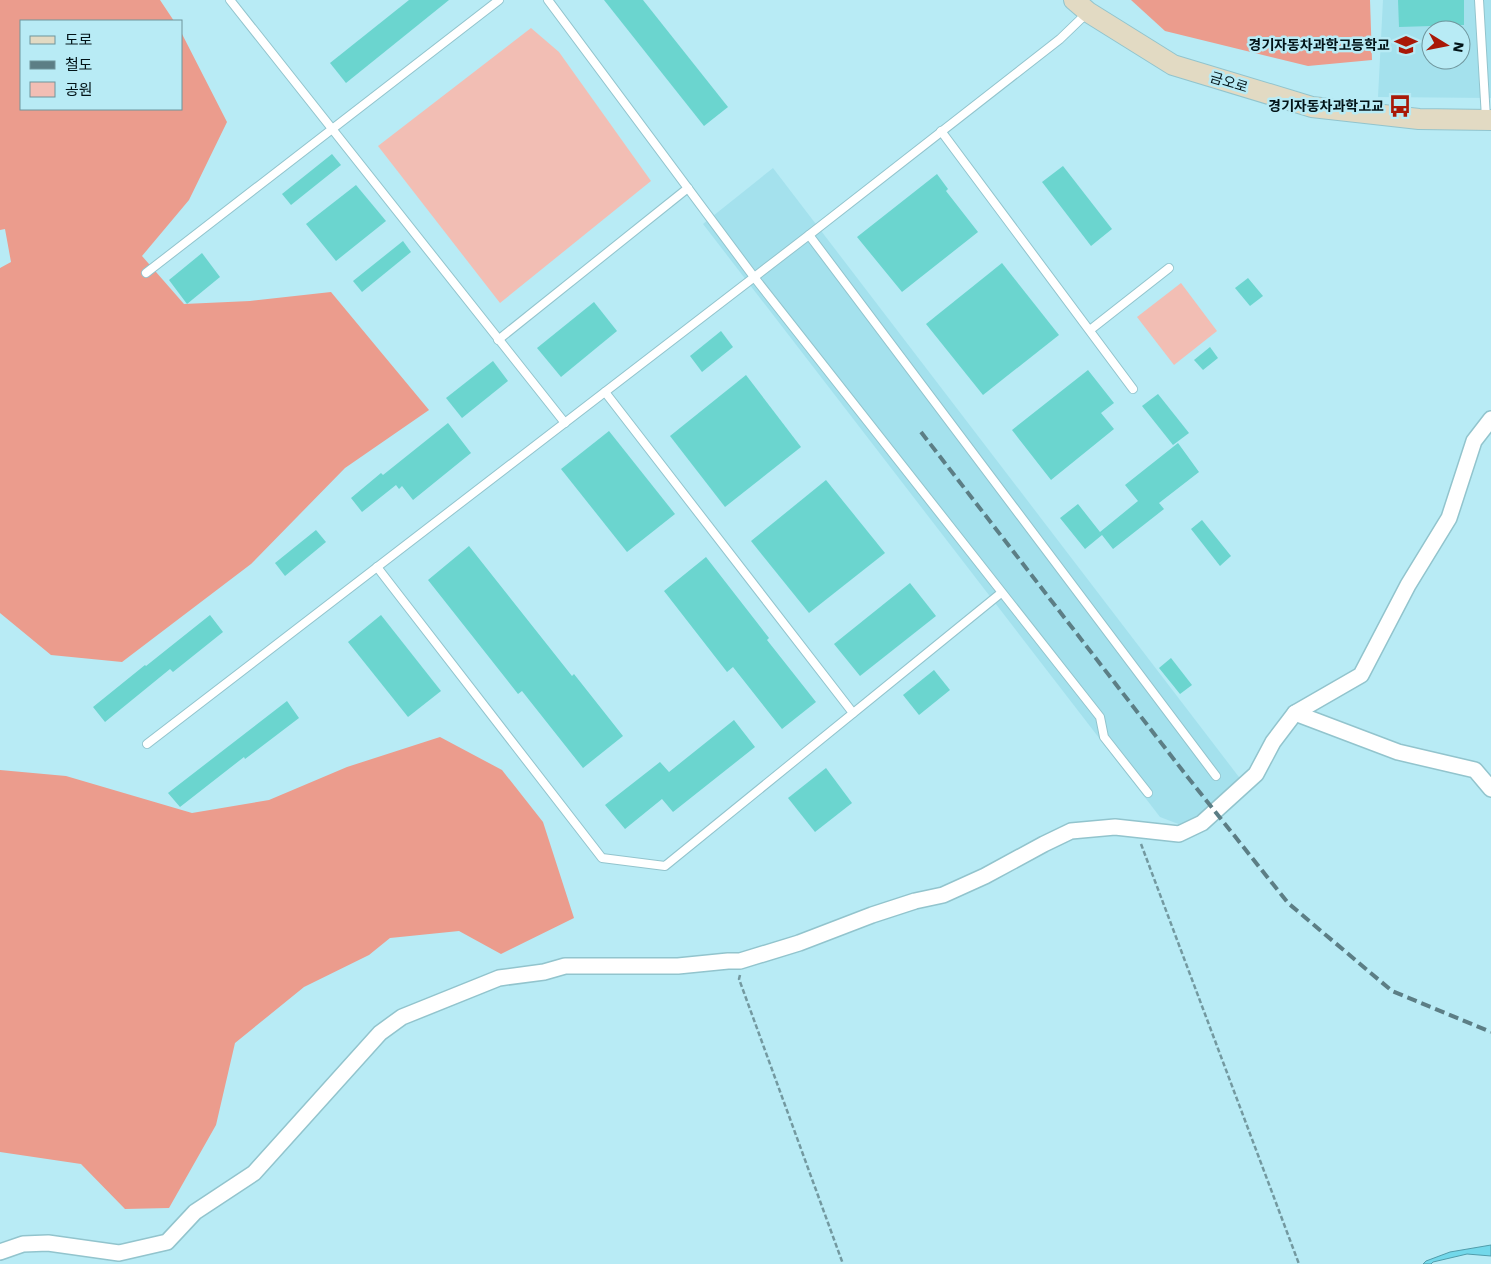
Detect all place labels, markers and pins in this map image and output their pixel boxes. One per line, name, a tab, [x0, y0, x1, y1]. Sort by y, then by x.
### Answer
school or university icon: 경기자동차과학고등학교	[1393, 32, 1419, 58]
place label: 경기자동차과학고등학교	[1248, 37, 1390, 53]
bus stop icon: 경기자동차과학고교	[1387, 93, 1413, 119]
place label: 경기자동차과학고교	[1268, 98, 1384, 114]

